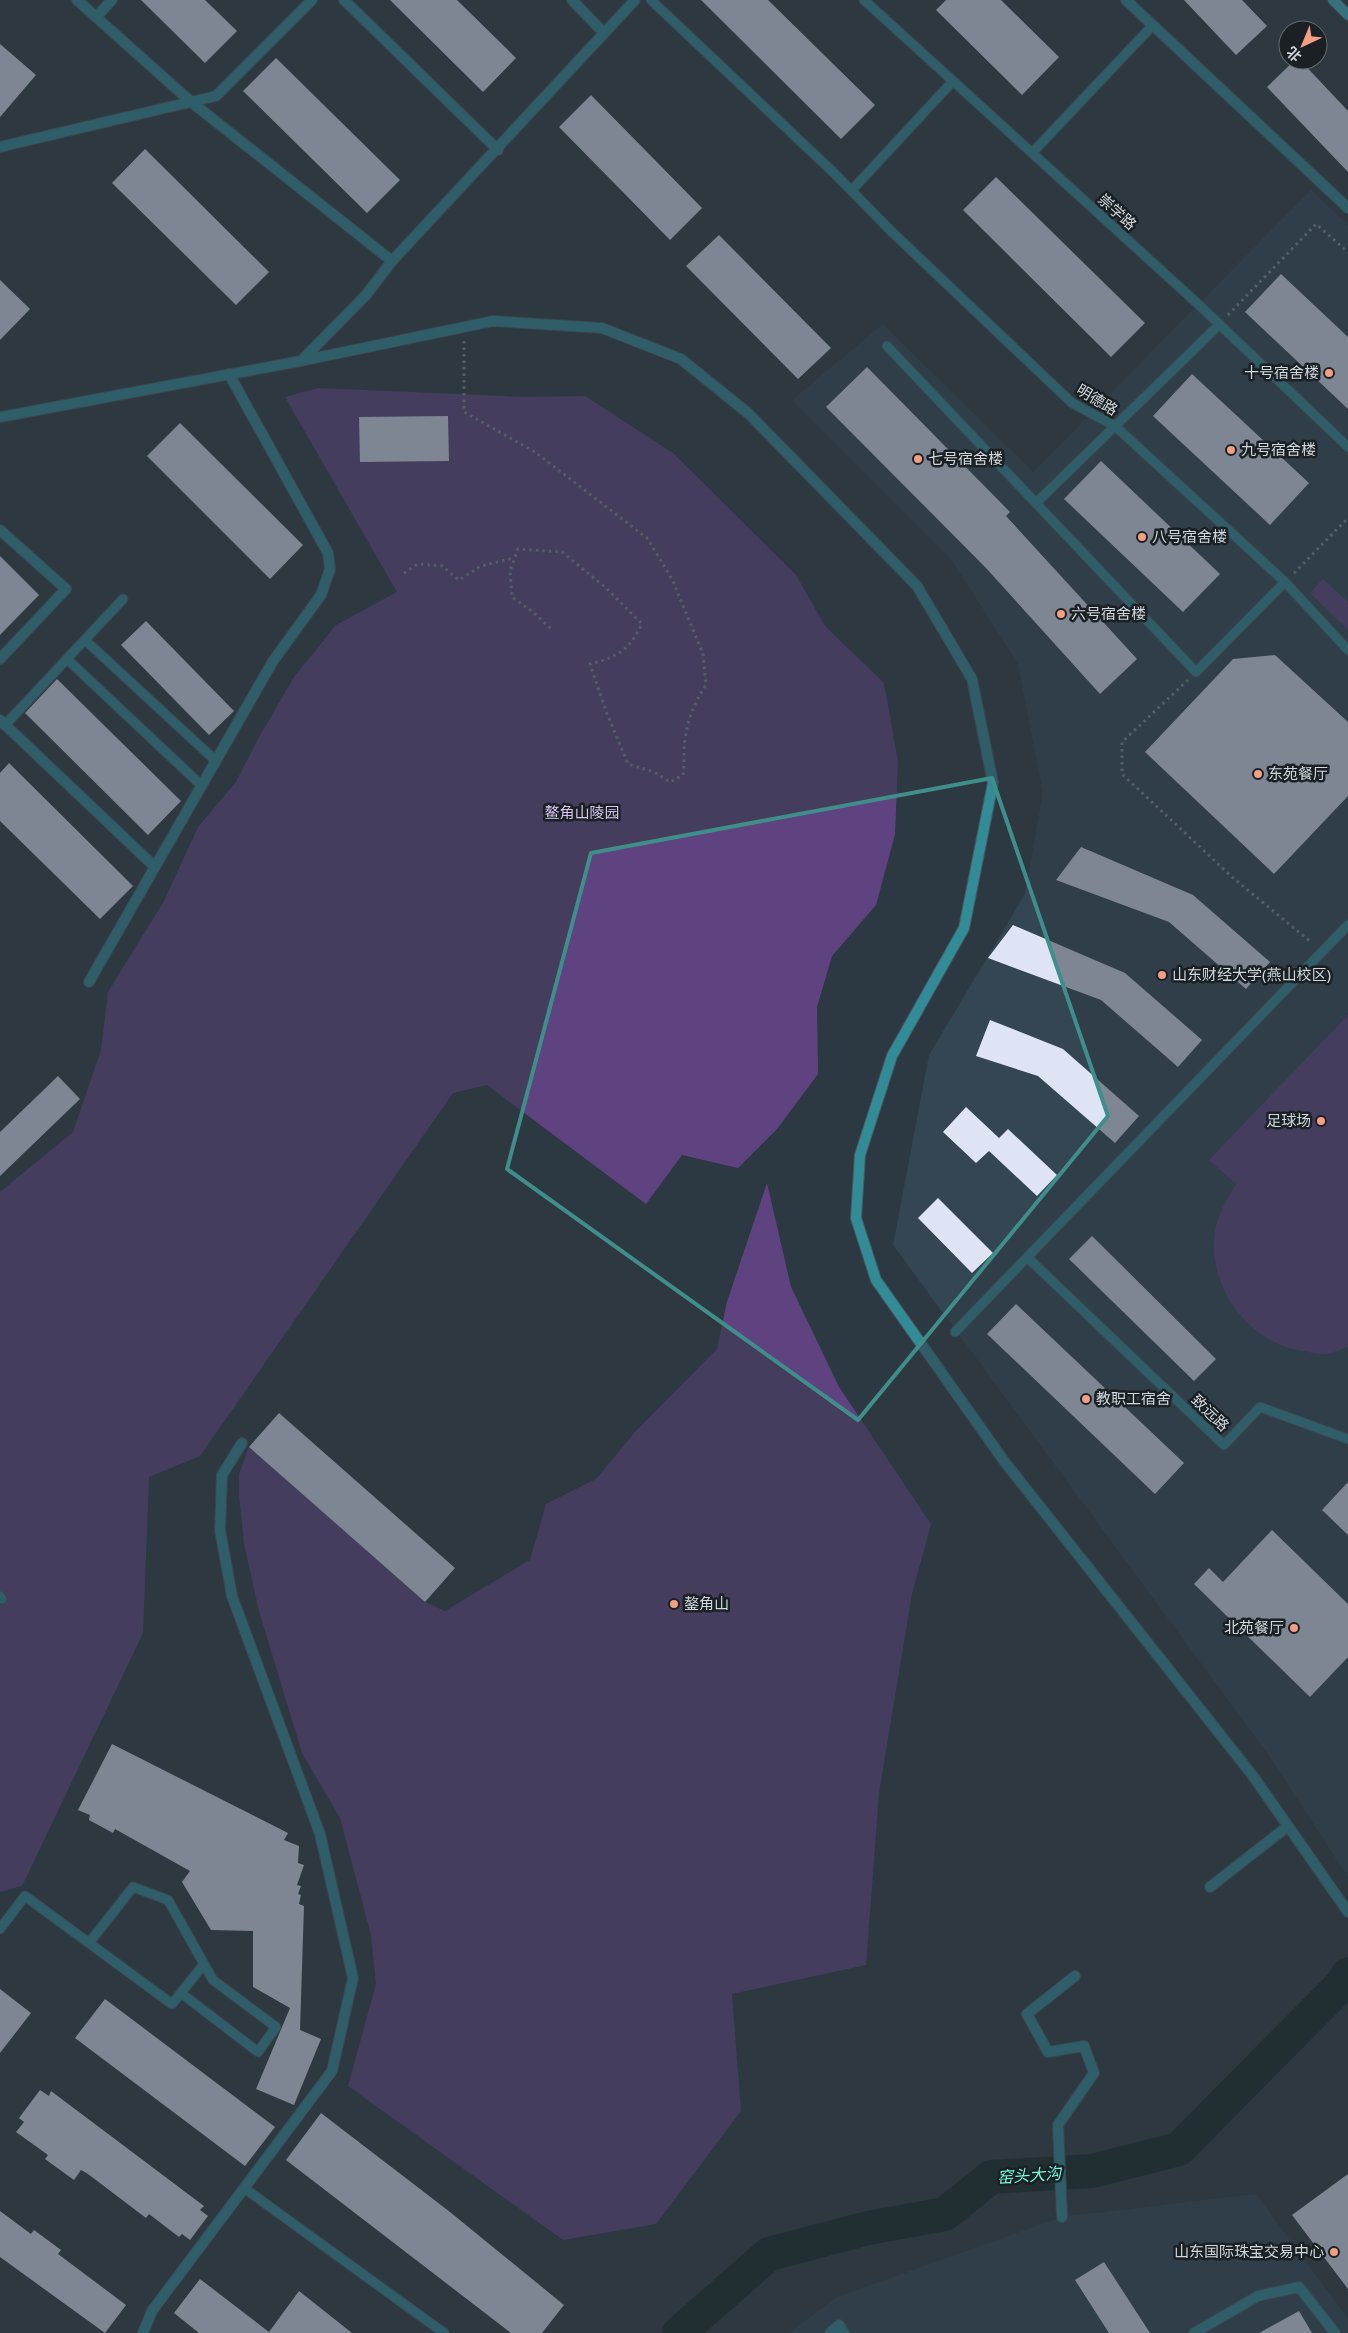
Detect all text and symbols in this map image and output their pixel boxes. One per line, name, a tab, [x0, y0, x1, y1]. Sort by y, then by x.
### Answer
north arrow	[1278, 20, 1328, 70]
text: 北	[1282, 43, 1305, 66]
street label: 崇学路	[1094, 189, 1141, 234]
place label: 十号宿舍楼	[1244, 362, 1319, 382]
marker: 十号宿舍楼	[1323, 367, 1335, 379]
street label: 明德路	[1073, 379, 1122, 419]
place label: 九号宿舍楼	[1241, 439, 1316, 459]
marker: 九号宿舍楼	[1225, 444, 1237, 456]
place label: 七号宿舍楼	[928, 448, 1003, 468]
marker: 七号宿舍楼	[912, 453, 924, 465]
place label: 八号宿舍楼	[1152, 526, 1227, 546]
marker: 八号宿舍楼	[1136, 531, 1148, 543]
place label: 六号宿舍楼	[1071, 603, 1146, 623]
marker: 六号宿舍楼	[1055, 608, 1067, 620]
place label: 东苑餐厅	[1268, 763, 1328, 783]
marker: 东苑餐厅	[1252, 768, 1264, 780]
park label: 鳌角山陵园	[544, 802, 620, 822]
place label: 山东财经大学(燕山校区)	[1172, 964, 1331, 984]
marker: 山东财经大学(燕山校区)	[1156, 969, 1168, 981]
place label: 足球场	[1266, 1110, 1311, 1130]
marker: 足球场	[1315, 1115, 1327, 1127]
place label: 教职工宿舍	[1096, 1388, 1171, 1408]
street label: 致远路	[1188, 1389, 1234, 1435]
marker: 教职工宿舍	[1080, 1393, 1092, 1405]
place label: 鏊角山	[684, 1593, 729, 1613]
marker: 鏊角山	[668, 1598, 680, 1610]
place label: 北苑餐厅	[1224, 1617, 1284, 1637]
marker: 北苑餐厅	[1288, 1622, 1300, 1634]
water label: 窑头大沟	[996, 2162, 1064, 2188]
place label: 山东国际珠宝交易中心	[1174, 2241, 1324, 2261]
marker: 山东国际珠宝交易中心	[1328, 2246, 1340, 2258]

